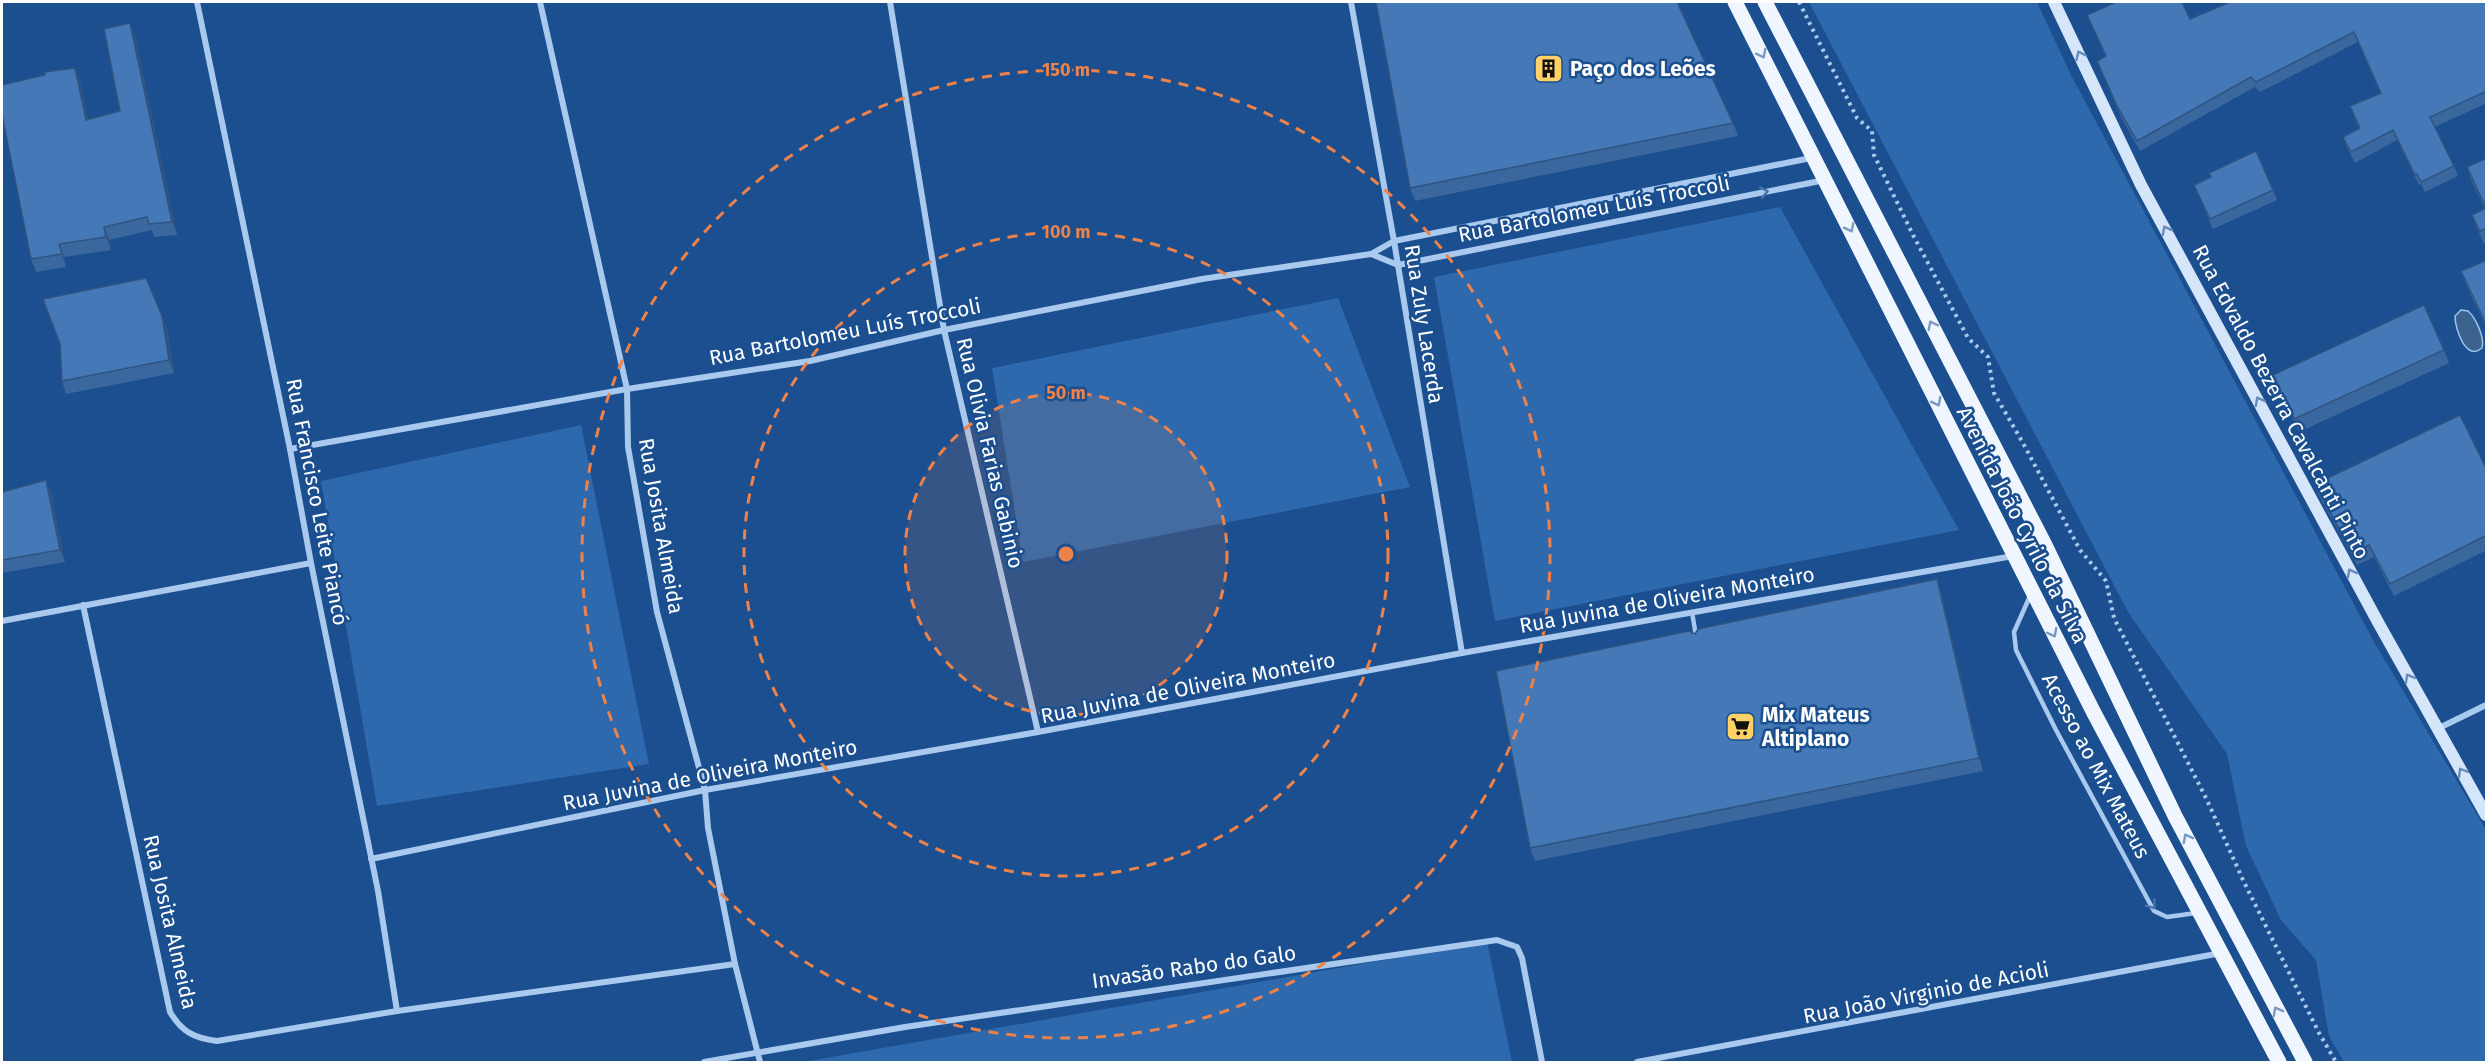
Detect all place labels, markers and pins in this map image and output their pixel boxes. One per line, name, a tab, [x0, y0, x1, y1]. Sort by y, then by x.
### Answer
building icon: Paço dos Leões	[1533, 53, 1565, 85]
place label: Paço dos Leões	[1570, 56, 1716, 82]
centre of rings	[1056, 544, 1076, 564]
place label: Mix Mateus Altiplano	[1761, 702, 1870, 752]
supermarket icon: Mix Mateus Altiplano	[1725, 711, 1757, 743]

